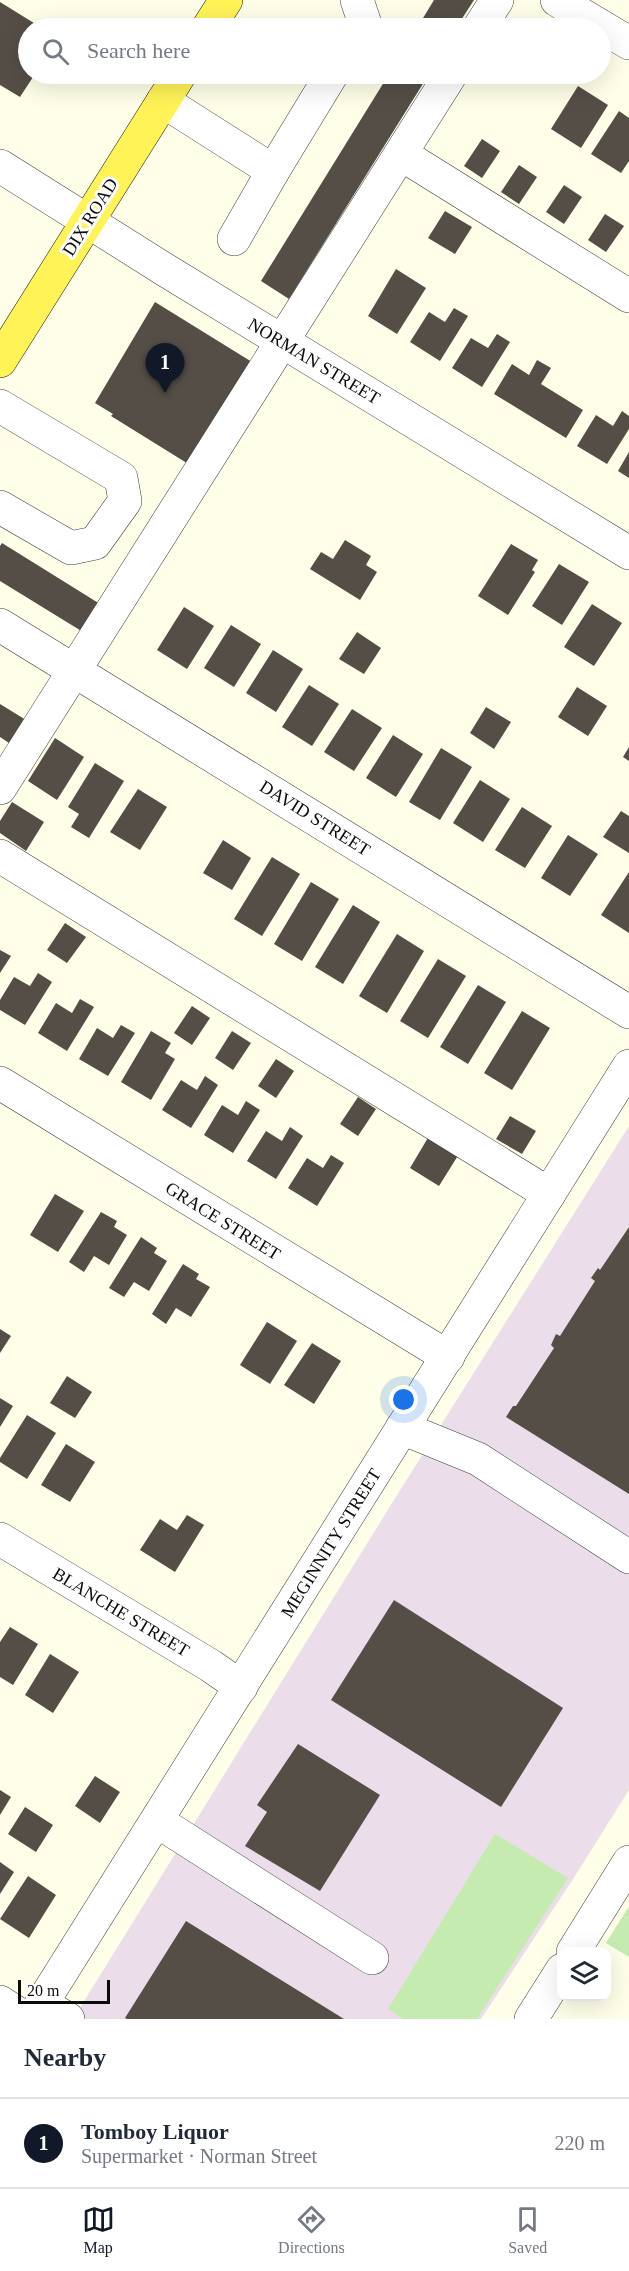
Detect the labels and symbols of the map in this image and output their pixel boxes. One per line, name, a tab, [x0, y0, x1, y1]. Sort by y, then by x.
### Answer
street label: DIX ROAD	[58, 175, 122, 259]
street label: NORMAN STREET	[244, 314, 384, 408]
pin: 1	[146, 344, 184, 393]
street label: DAVID STREET	[256, 776, 374, 860]
street label: GRACE STREET	[162, 1178, 284, 1264]
your location	[389, 1385, 418, 1414]
street label: MEGINNITY STREET	[277, 1465, 385, 1621]
street label: BLANCHE STREET	[49, 1563, 193, 1661]
scale bar	[18, 1977, 110, 2004]

